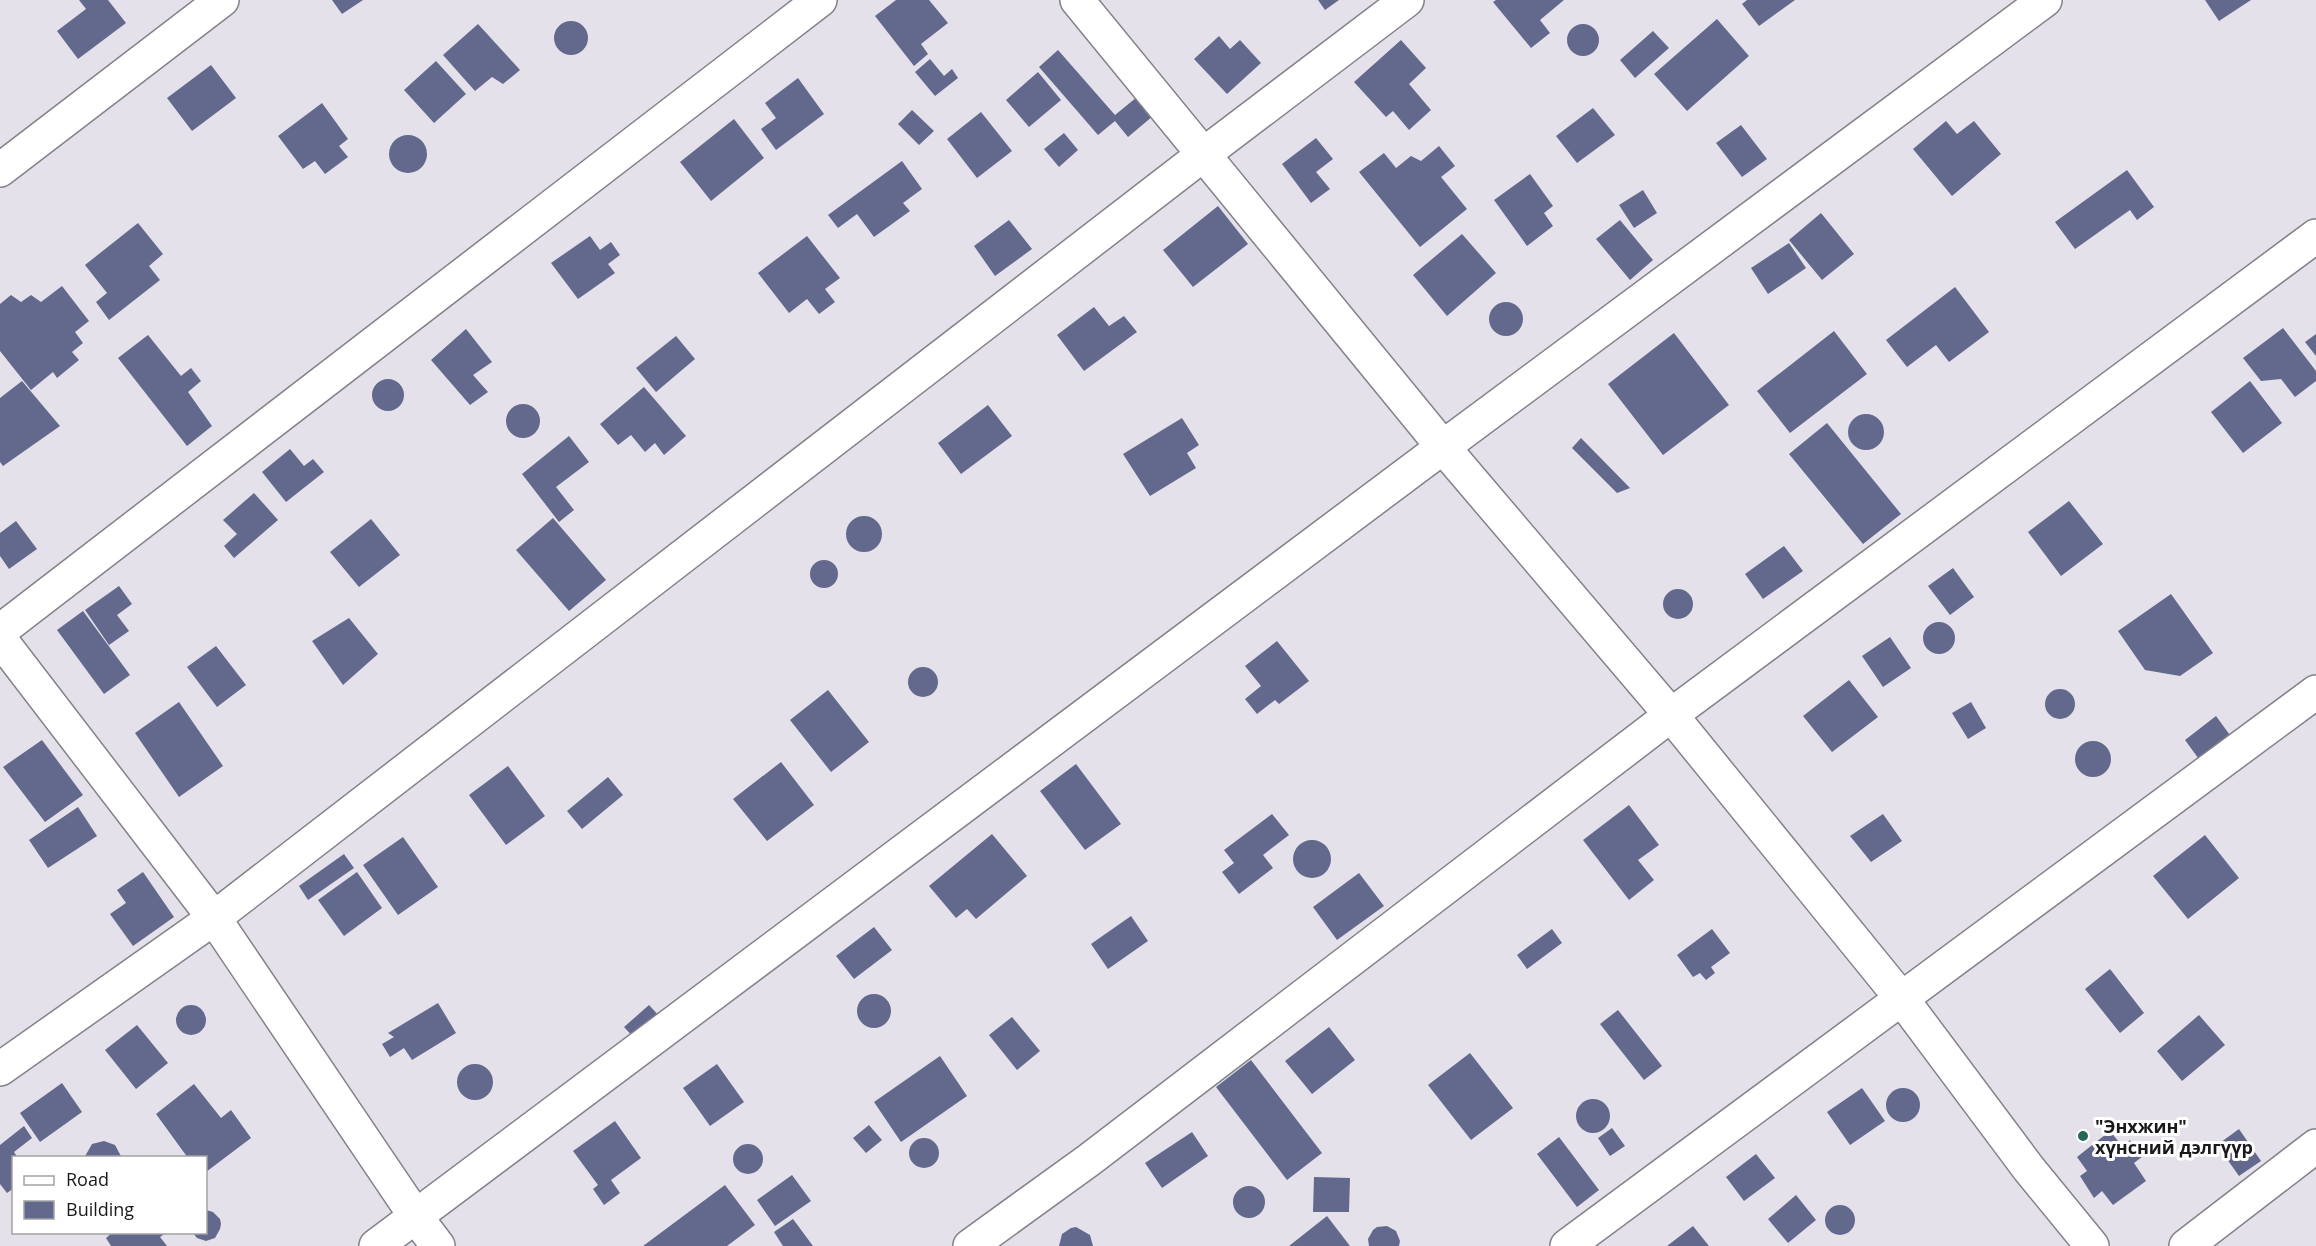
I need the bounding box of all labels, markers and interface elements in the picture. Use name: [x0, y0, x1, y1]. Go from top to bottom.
place label: "Энхжин" хүнсний дэлгүүр: [2095, 1114, 2253, 1159]
marker: "Энхжин" хүнсний дэлгүүр: [2076, 1129, 2090, 1143]
legend: [12, 1156, 207, 1234]
text: Road: [66, 1167, 109, 1191]
text: Building: [66, 1197, 134, 1221]

